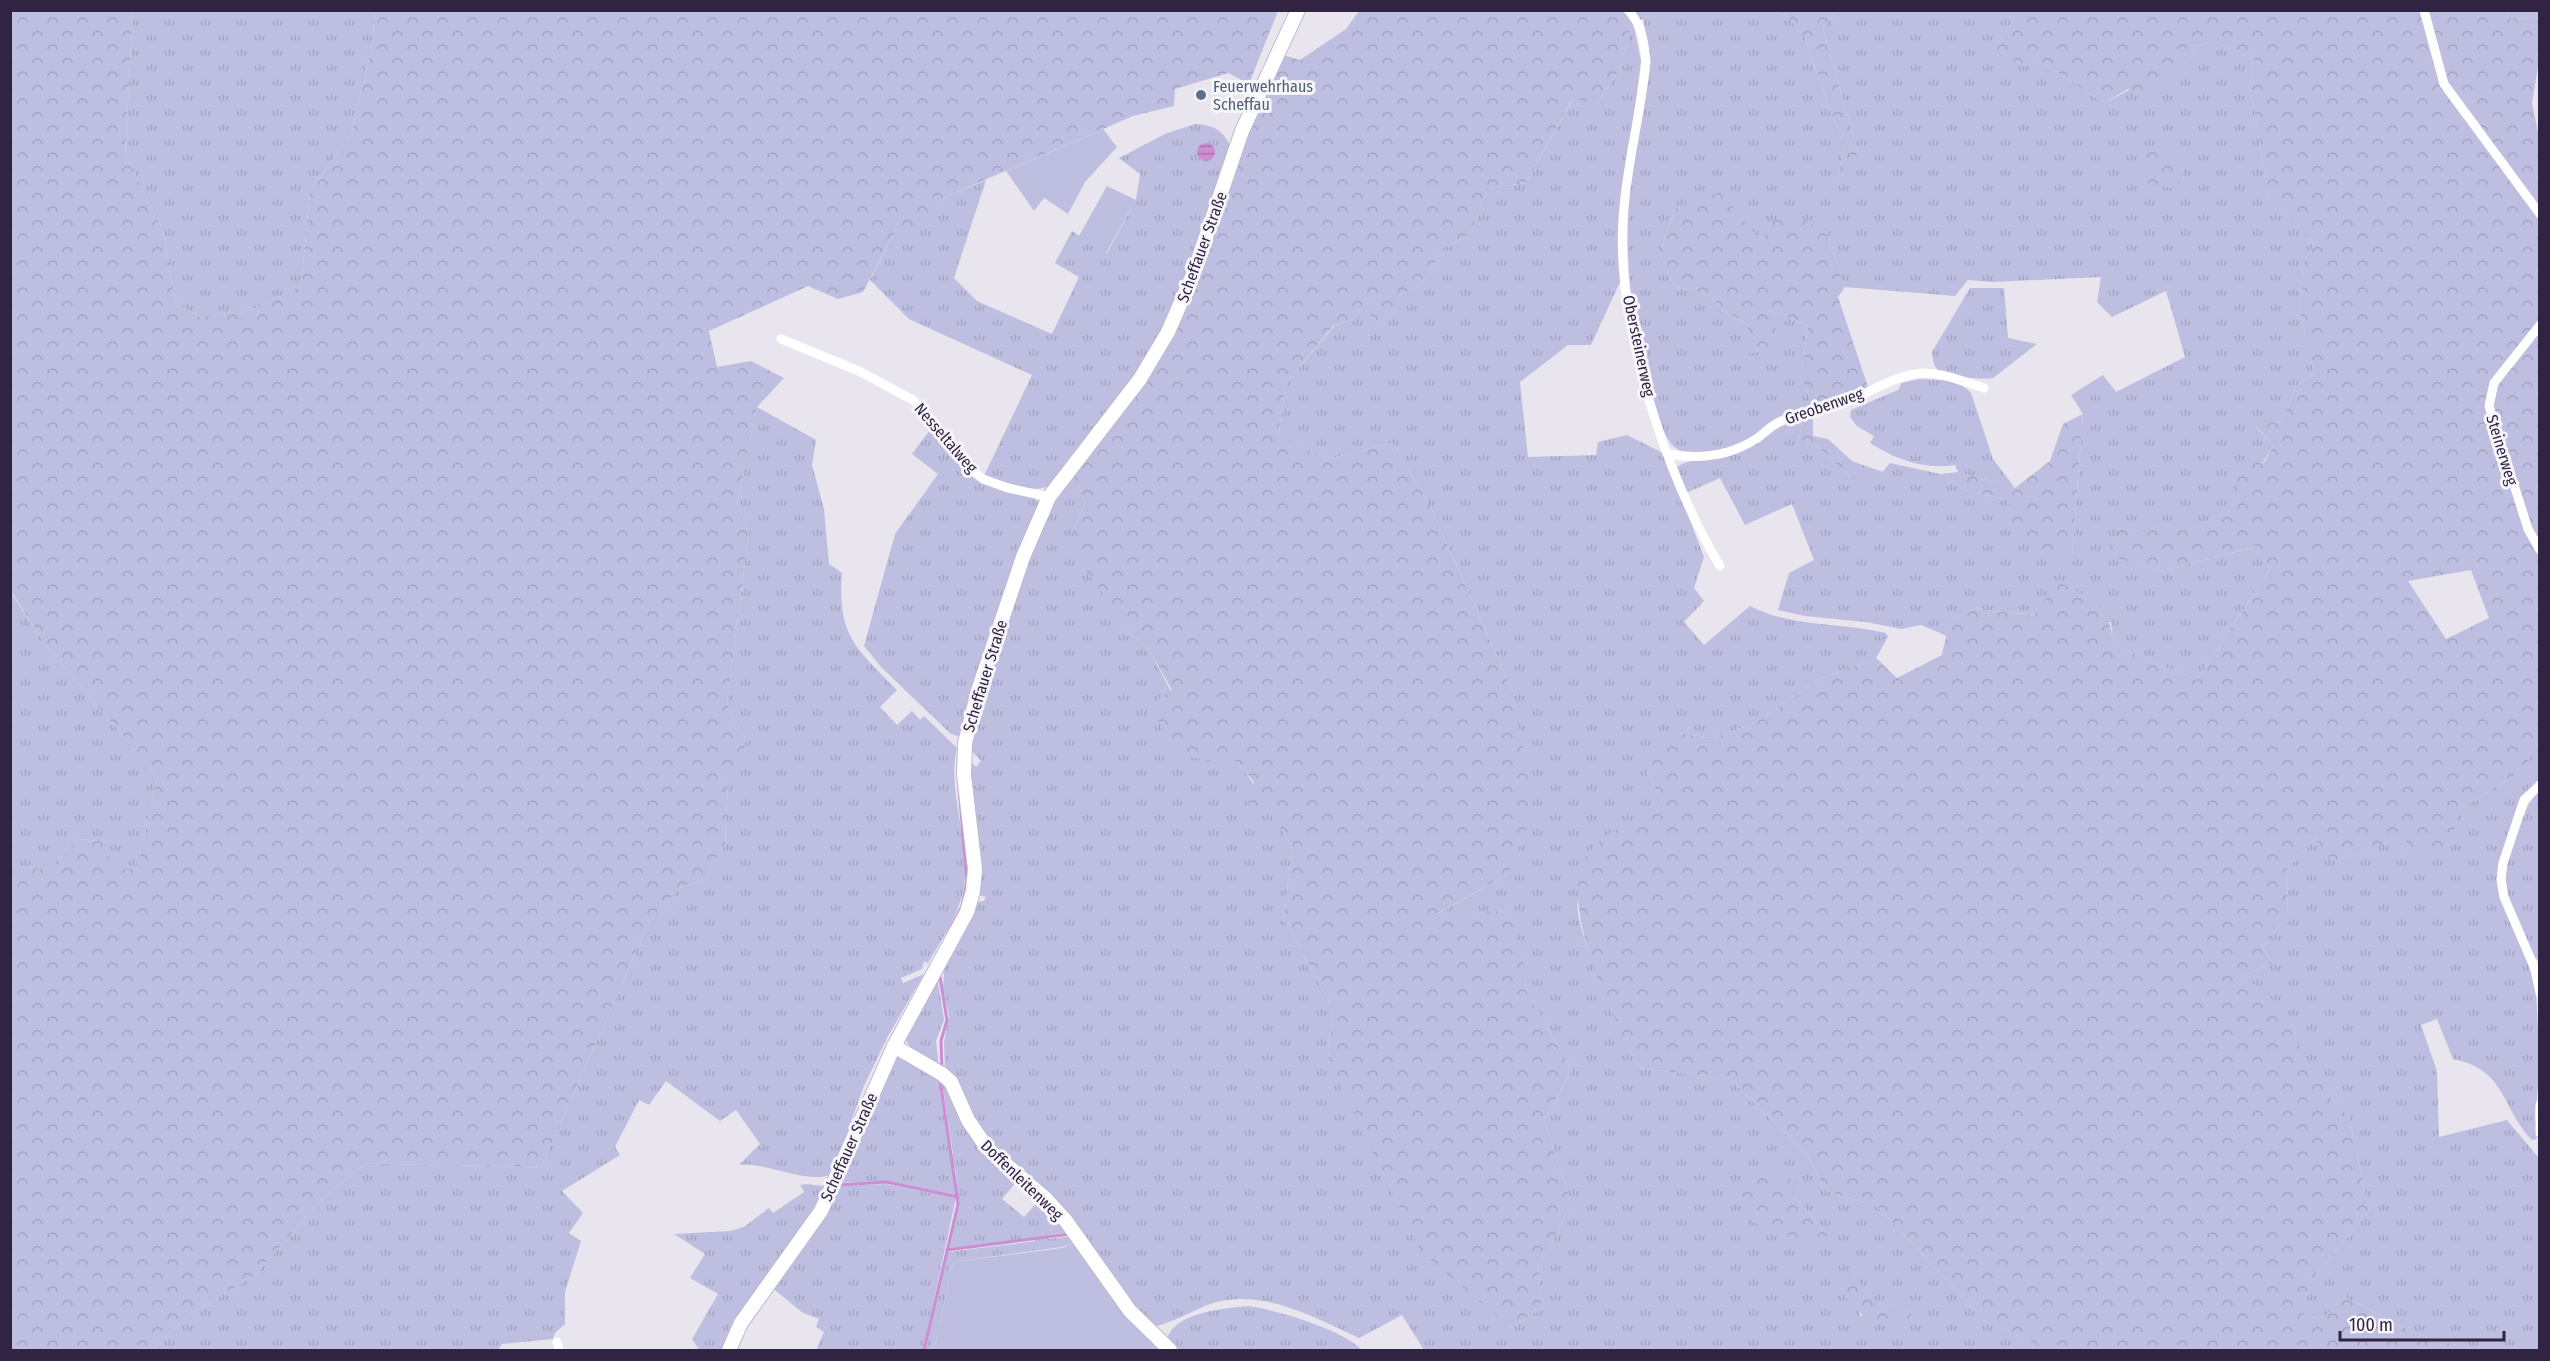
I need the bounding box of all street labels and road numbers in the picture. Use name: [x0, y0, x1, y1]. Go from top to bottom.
street label: Scheffauer Straße: [1173, 189, 1231, 305]
street label: Obersteinerweg: [1619, 293, 1659, 399]
street label: Greobenweg: [1782, 384, 1866, 428]
street label: Nesseltalweg: [911, 399, 982, 477]
street label: Steinerweg: [2482, 412, 2522, 488]
street label: Scheffauer Straße: [959, 617, 1011, 735]
street label: Scheffauer Straße: [817, 1090, 881, 1204]
street label: Doffenleitenweg: [977, 1136, 1067, 1224]

